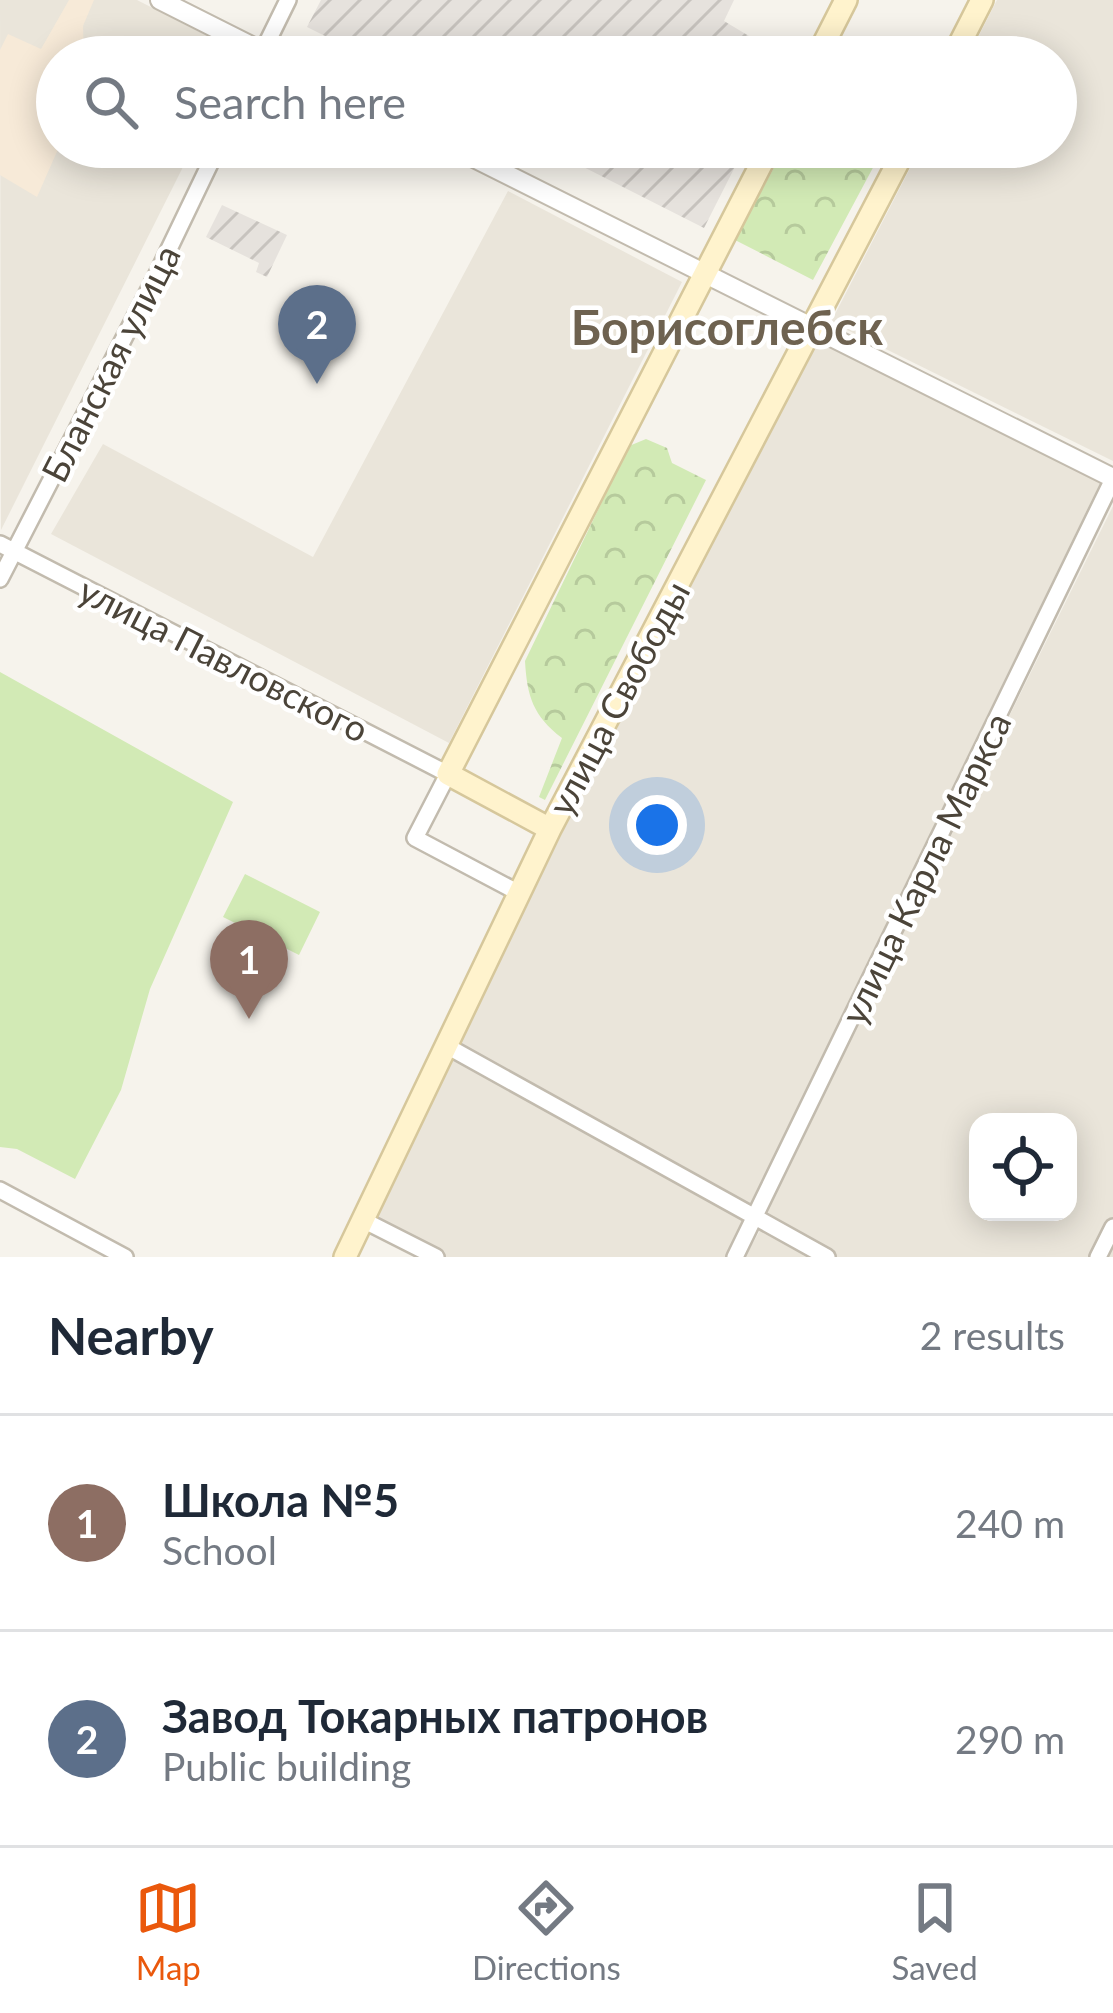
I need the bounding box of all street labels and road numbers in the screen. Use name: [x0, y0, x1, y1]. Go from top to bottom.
street label: Бланская улица: [31, 237, 189, 489]
street label: улица Павловского: [72, 567, 376, 751]
street label: улица Свободы: [538, 573, 698, 823]
street label: улица Карла Маркса: [830, 705, 1020, 1031]

